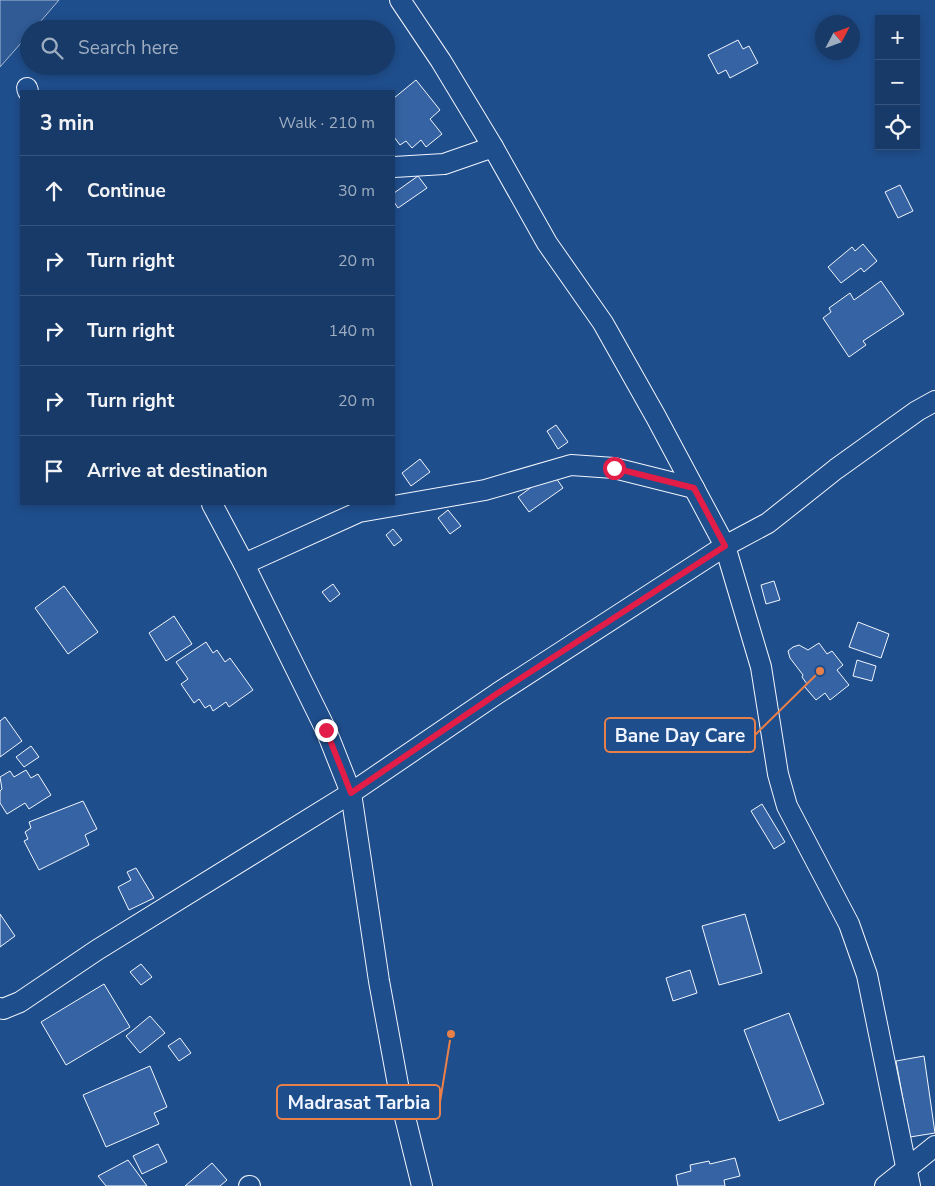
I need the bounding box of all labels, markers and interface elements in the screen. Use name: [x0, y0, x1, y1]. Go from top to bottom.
north arrow: [815, 15, 860, 60]
map controls: [875, 15, 920, 150]
button: +: [875, 15, 920, 60]
search box: [20, 20, 395, 75]
icon: search: [38, 34, 66, 62]
text: Search here: [78, 35, 179, 61]
button: −: [875, 60, 920, 105]
button: locate: [875, 105, 920, 150]
text: 3 min: [40, 109, 94, 137]
text: Walk · 210 m: [279, 112, 375, 134]
icon: ahead: [40, 177, 68, 205]
text: Continue: [87, 178, 166, 204]
text: 30 m: [338, 180, 375, 202]
icon: right: [40, 247, 68, 275]
text: Turn right: [87, 248, 174, 274]
text: 20 m: [338, 250, 375, 272]
icon: right: [40, 317, 68, 345]
text: Turn right: [87, 318, 174, 344]
text: 140 m: [328, 320, 375, 342]
icon: right: [40, 387, 68, 415]
text: Turn right: [87, 388, 174, 414]
text: 20 m: [338, 390, 375, 412]
icon: arrive: [40, 457, 68, 485]
route start: [603, 457, 626, 480]
text: Arrive at destination: [87, 458, 268, 484]
callout: Bane Day Care: [605, 718, 755, 752]
route end: [315, 719, 338, 742]
text: Bane Day Care: [615, 723, 745, 749]
callout: Madrasat Tarbia: [277, 1085, 440, 1119]
text: Madrasat Tarbia: [288, 1090, 430, 1116]

